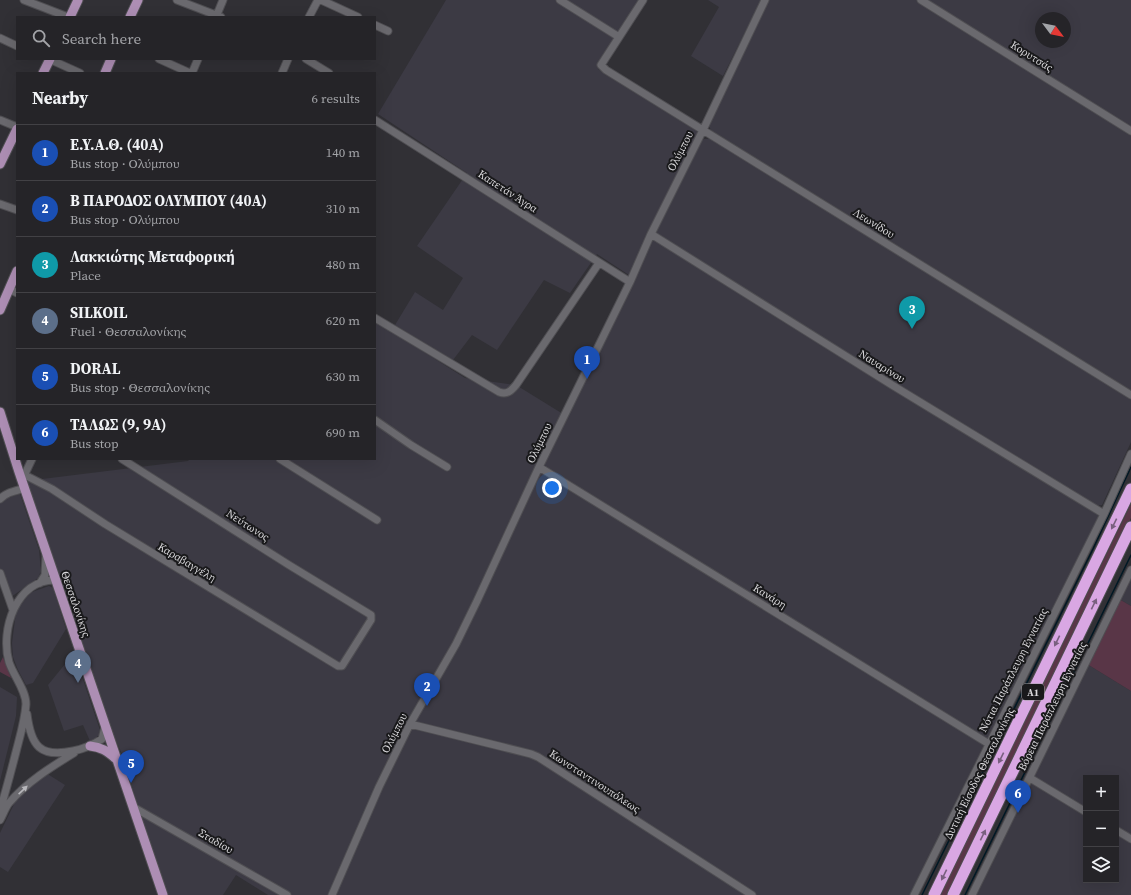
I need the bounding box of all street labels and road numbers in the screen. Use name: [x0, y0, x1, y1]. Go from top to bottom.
street label: Κορυτσάς: [1008, 37, 1056, 75]
street label: Ολύμπου: [664, 128, 697, 174]
street label: Καπετάν Άγρα: [475, 167, 540, 216]
street label: Λεωνίδου: [850, 205, 897, 242]
street label: Ναυαρίνου: [856, 346, 908, 387]
street label: Ολύμπου: [523, 420, 556, 466]
street label: Νεύτωνος: [223, 506, 272, 545]
street label: Καραβαγγέλη: [155, 539, 219, 586]
street label: Θεσσαλονίκης: [57, 569, 94, 639]
street label: Κανάρη: [750, 580, 789, 613]
street label: Νότια Παράπλευρη Εγνατίας: [976, 606, 1051, 735]
street label: Βόρεια Παράπλευρη Εγνατίας: [1015, 639, 1090, 773]
road number: Α1: [1022, 684, 1044, 700]
street label: Δυτική Είσοδος Θεσσαλονίκης: [941, 705, 1018, 842]
street label: Ολύμπου: [378, 710, 411, 756]
street label: Κωνσταντινουπόλεως: [546, 746, 643, 816]
street label: Σταδίου: [196, 826, 236, 857]

